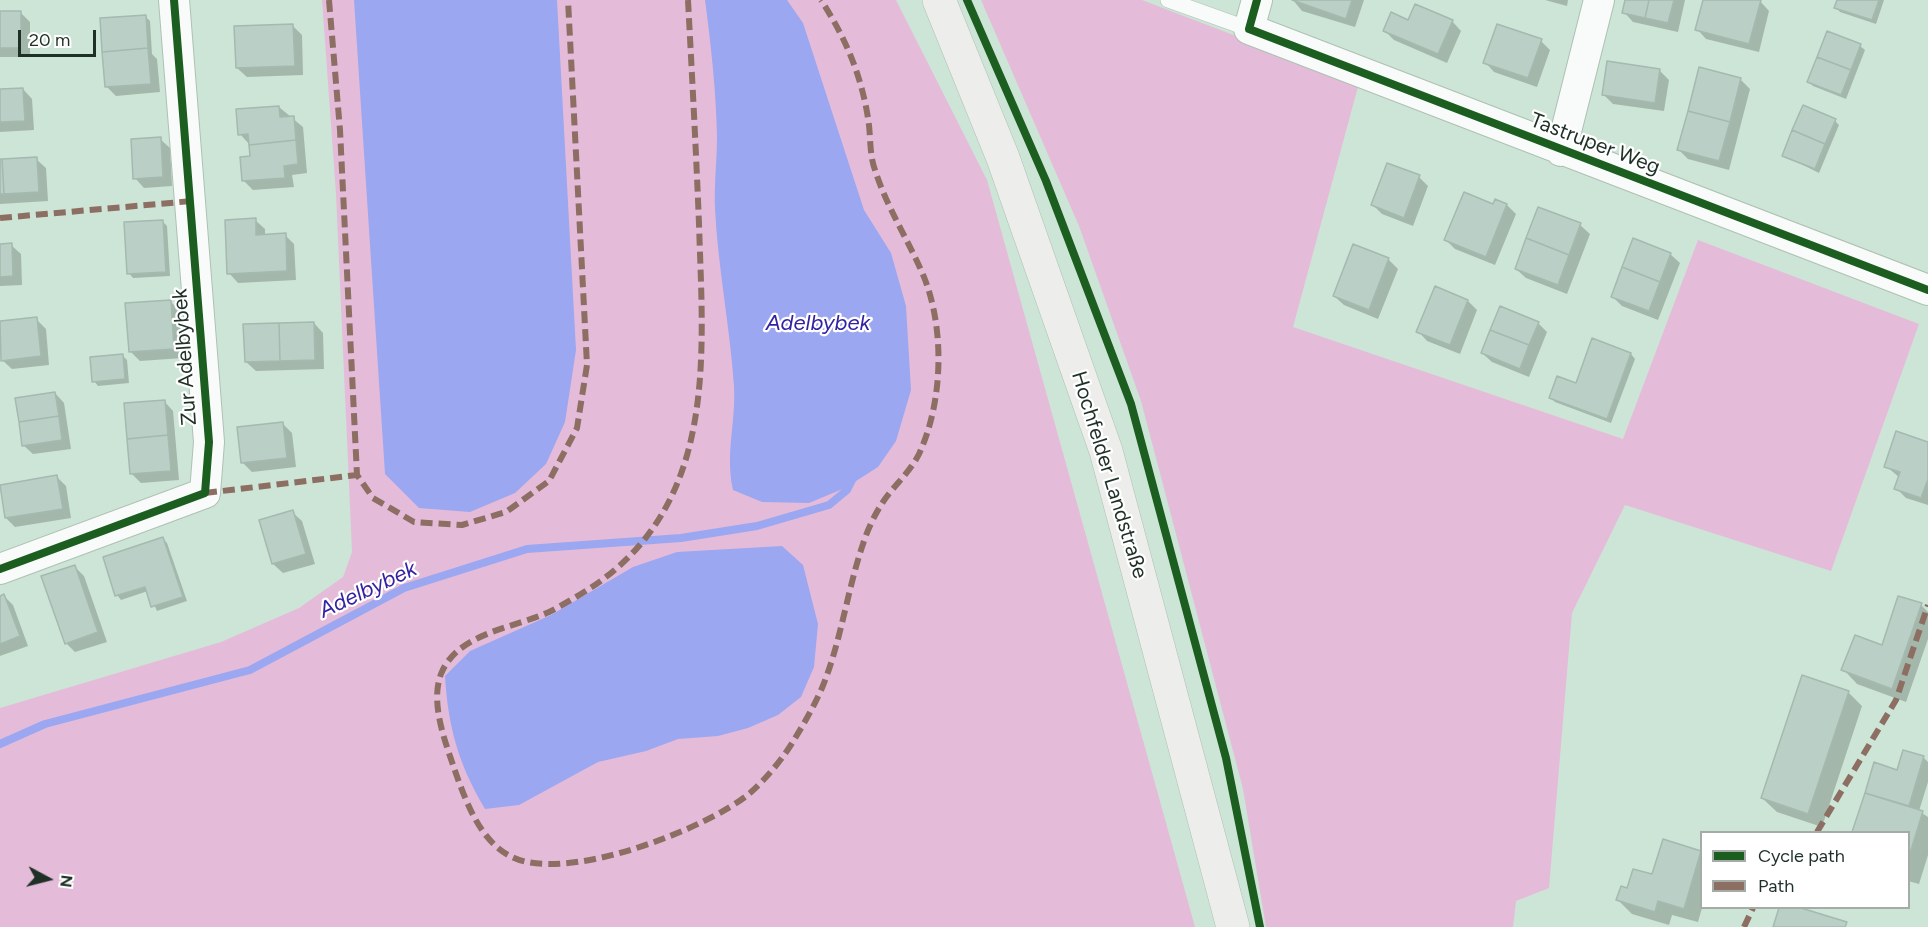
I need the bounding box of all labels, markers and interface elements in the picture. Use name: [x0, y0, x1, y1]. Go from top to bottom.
scale bar: [21, 18, 99, 56]
text: 20 m: [29, 29, 70, 51]
street label: Tastruper Weg: [1527, 108, 1663, 180]
street label: Zur Adelbybek: [168, 288, 202, 426]
water label: Adelbybek: [766, 311, 870, 337]
street label: Hochfelder Landstraße: [1065, 368, 1153, 582]
water label: Adelbybek: [315, 556, 421, 624]
legend: [1700, 831, 1910, 909]
text: Cycle path: [1758, 845, 1845, 867]
north arrow: [18, 849, 78, 909]
text: N: [56, 874, 77, 889]
text: Path: [1758, 875, 1794, 897]

